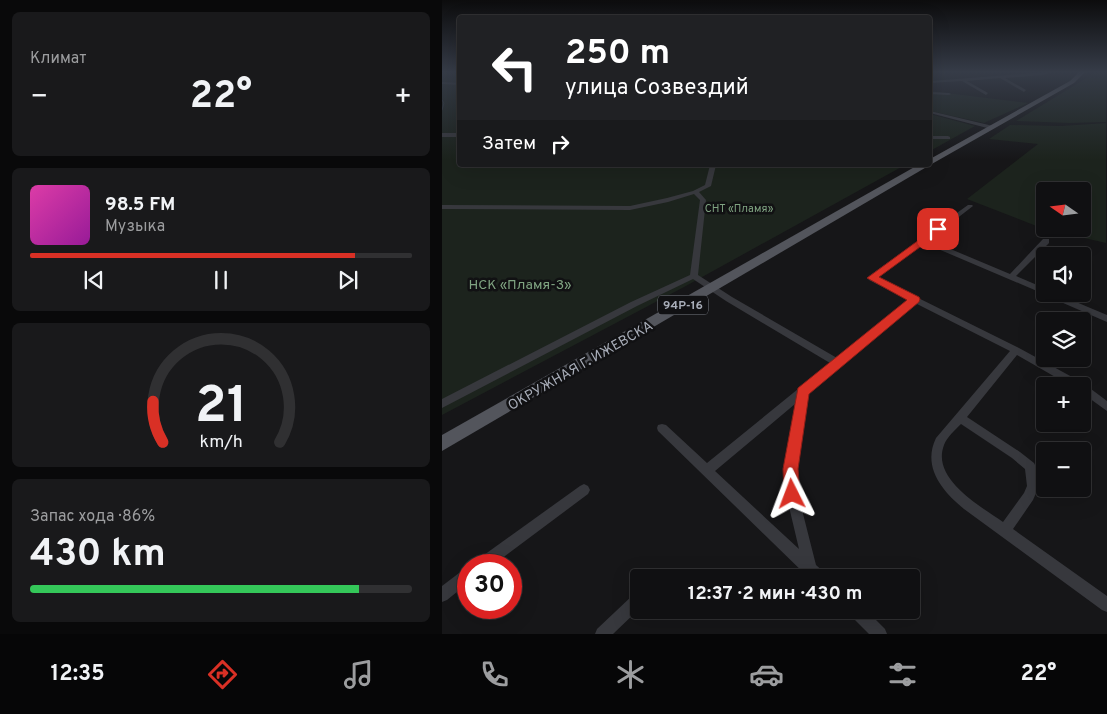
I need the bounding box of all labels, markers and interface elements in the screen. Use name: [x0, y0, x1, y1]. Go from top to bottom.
text: 250 m: [565, 32, 670, 76]
icon: left: [482, 35, 547, 100]
text: Климат: [30, 49, 87, 69]
text: 22°: [190, 73, 252, 122]
text: улица Созвездий: [565, 75, 749, 102]
text: −: [30, 80, 48, 116]
text: +: [394, 80, 412, 116]
icon: right: [546, 130, 574, 158]
text: Затем: [482, 132, 536, 156]
north arrow: [1036, 182, 1091, 238]
map controls: [1036, 182, 1091, 497]
text: 98.5 FM: [105, 193, 175, 217]
park label: СНТ «Пламя»: [705, 202, 774, 216]
pin: [917, 208, 959, 250]
icon: arrive: [924, 215, 952, 243]
text: Музыка: [105, 217, 165, 237]
button: sound: [1036, 247, 1091, 302]
icon: previous: [80, 266, 108, 294]
icon: pause: [207, 266, 235, 294]
icon: next: [334, 266, 362, 294]
park label: НСК «Пламя-3»: [469, 277, 571, 294]
road number: 94Р-16: [658, 296, 708, 314]
button: layers: [1036, 312, 1091, 367]
street label: ОКРУЖНАЯ Г. ИЖЕВСКА: [505, 318, 656, 415]
text: 21: [195, 375, 247, 441]
button: +: [1036, 377, 1091, 432]
text: km/h: [199, 431, 243, 454]
button: −: [1036, 442, 1091, 497]
position arrow: [765, 467, 817, 519]
text: Запас хода · 86%: [30, 507, 155, 527]
text: 430 km: [30, 531, 166, 580]
speed limit sign: 30: [457, 554, 522, 619]
text: 12:37 · 2 мин · 430 m: [688, 582, 862, 606]
icon: directions: [205, 657, 240, 692]
icon: music: [341, 657, 376, 692]
icon: phone: [477, 657, 512, 692]
icon: climate: [613, 657, 648, 692]
icon: car: [749, 657, 784, 692]
icon: filters: [885, 657, 920, 692]
text: 12:35: [50, 661, 105, 688]
text: 22°: [1020, 661, 1057, 688]

